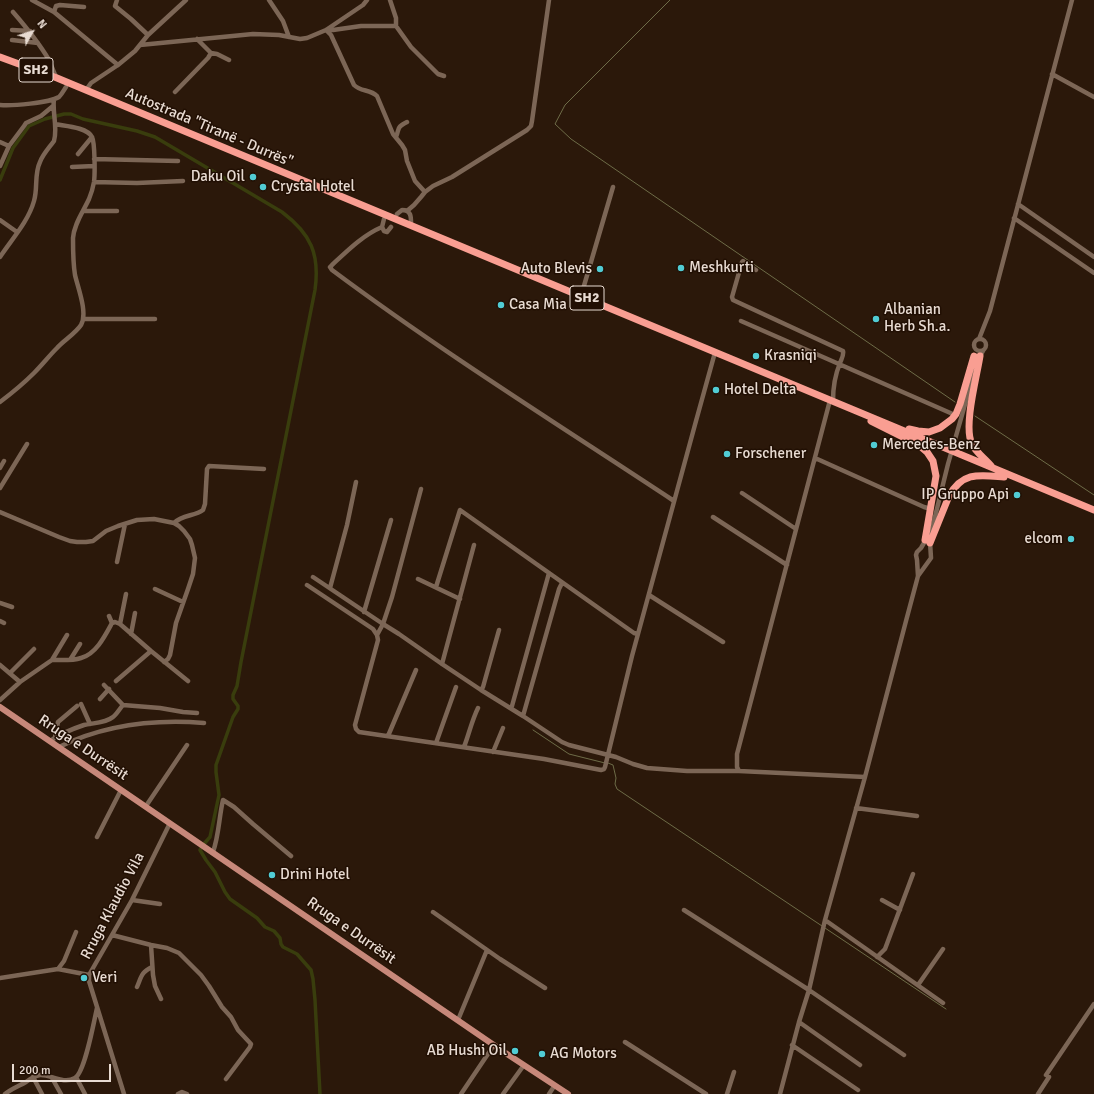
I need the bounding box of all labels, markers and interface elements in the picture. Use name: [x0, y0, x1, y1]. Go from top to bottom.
north arrow: [12, 12, 52, 52]
text: N: [34, 17, 49, 31]
road number: SH2: [19, 58, 53, 82]
street label: Autostrada "Tiranë - Durrës": [123, 85, 295, 171]
place label: Daku Oil: [191, 168, 245, 186]
marker: Daku Oil: [248, 172, 258, 182]
place label: Crystal Hotel: [271, 178, 355, 196]
marker: Crystal Hotel: [258, 182, 268, 192]
place label: Meshkurti: [689, 259, 754, 277]
place label: Auto Blevis: [521, 260, 592, 278]
marker: Meshkurti: [676, 263, 686, 273]
marker: Auto Blevis: [595, 264, 605, 274]
road number: SH2: [570, 286, 604, 310]
place label: Casa Mia: [509, 296, 567, 314]
marker: Casa Mia: [496, 300, 506, 310]
place label: Albanian Herb Sh.a.: [884, 301, 950, 336]
marker: Albanian Herb Sh.a.: [871, 314, 881, 324]
place label: Krasniqi: [764, 347, 817, 365]
marker: Krasniqi: [751, 351, 761, 361]
place label: Hotel Delta: [724, 381, 796, 399]
marker: Hotel Delta: [711, 385, 721, 395]
place label: Mercedes-Benz: [882, 436, 980, 454]
marker: Mercedes-Benz: [869, 440, 879, 450]
place label: Forschener: [735, 445, 806, 463]
marker: Forschener: [722, 449, 732, 459]
place label: IP Gruppo Api: [921, 486, 1009, 504]
marker: IP Gruppo Api: [1012, 490, 1022, 500]
place label: elcom: [1025, 530, 1063, 548]
marker: elcom: [1066, 534, 1076, 544]
street label: Rruga e Durrësit: [35, 711, 131, 785]
street label: Rruga Klaudio Vila: [77, 849, 149, 963]
place label: Drini Hotel: [280, 866, 350, 884]
marker: Drini Hotel: [267, 870, 277, 880]
street label: Rruga e Durrësit: [303, 894, 399, 968]
place label: Veri: [92, 969, 117, 987]
marker: Veri: [79, 973, 89, 983]
place label: AB Hushi Oil: [427, 1042, 507, 1060]
place label: AG Motors: [550, 1045, 617, 1063]
marker: AB Hushi Oil: [510, 1046, 520, 1056]
marker: AG Motors: [537, 1049, 547, 1059]
scale bar: [14, 1056, 113, 1082]
text: 200 m: [19, 1063, 51, 1078]

